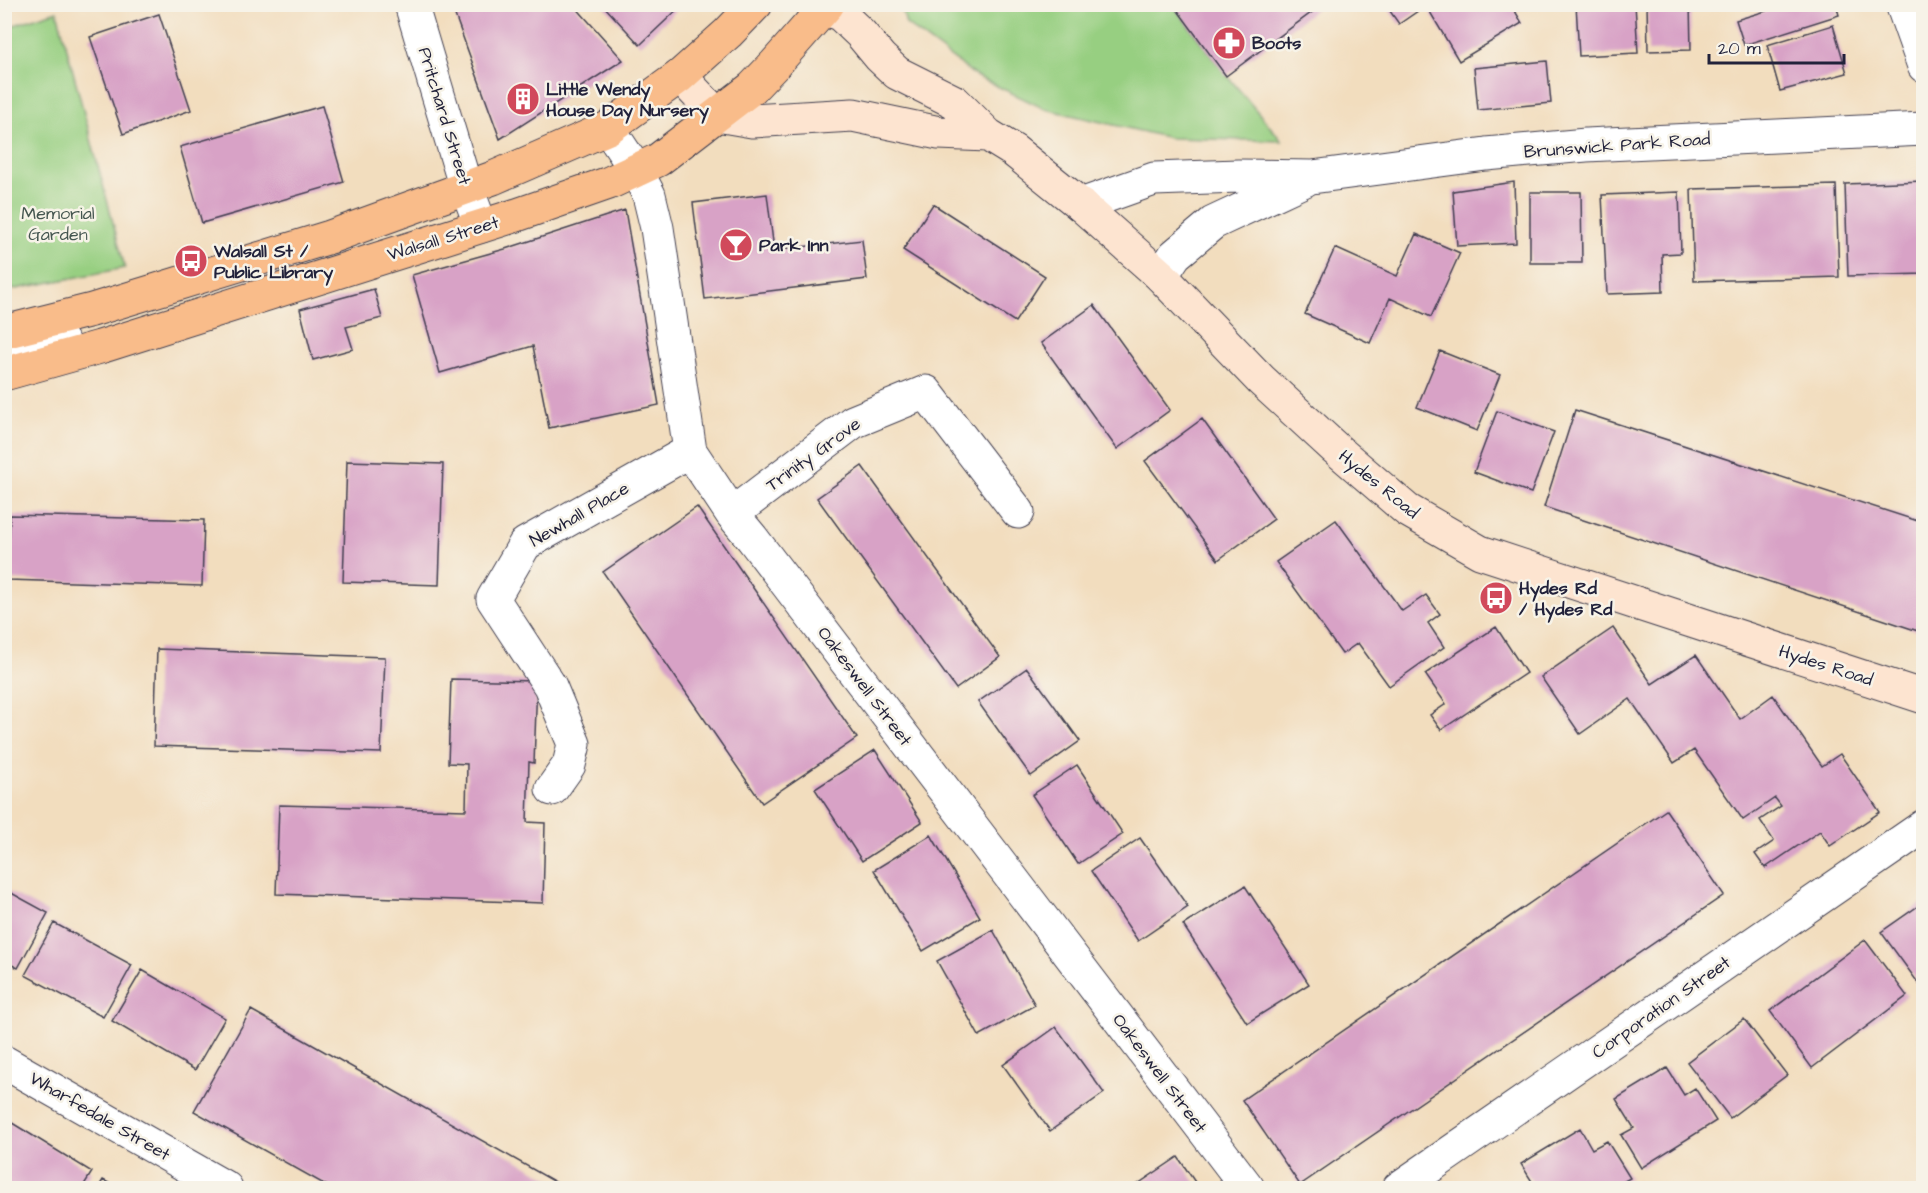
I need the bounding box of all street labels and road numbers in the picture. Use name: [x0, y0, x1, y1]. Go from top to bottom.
street label: Pritchard Street: [412, 44, 478, 189]
street label: Brunswick Park Road: [1523, 127, 1711, 164]
street label: Walsall Street: [384, 209, 503, 267]
street label: Trinity Grove: [761, 411, 867, 498]
street label: Hydes Road: [1332, 444, 1424, 526]
street label: Newhall Place: [525, 476, 634, 553]
street label: Oakeswell Street: [811, 621, 918, 752]
street label: Hydes Road: [1775, 639, 1876, 693]
street label: Corporation Street: [1587, 950, 1736, 1065]
street label: Oakeswell Street: [1106, 1008, 1213, 1139]
street label: Wharfedale Street: [25, 1066, 175, 1167]

